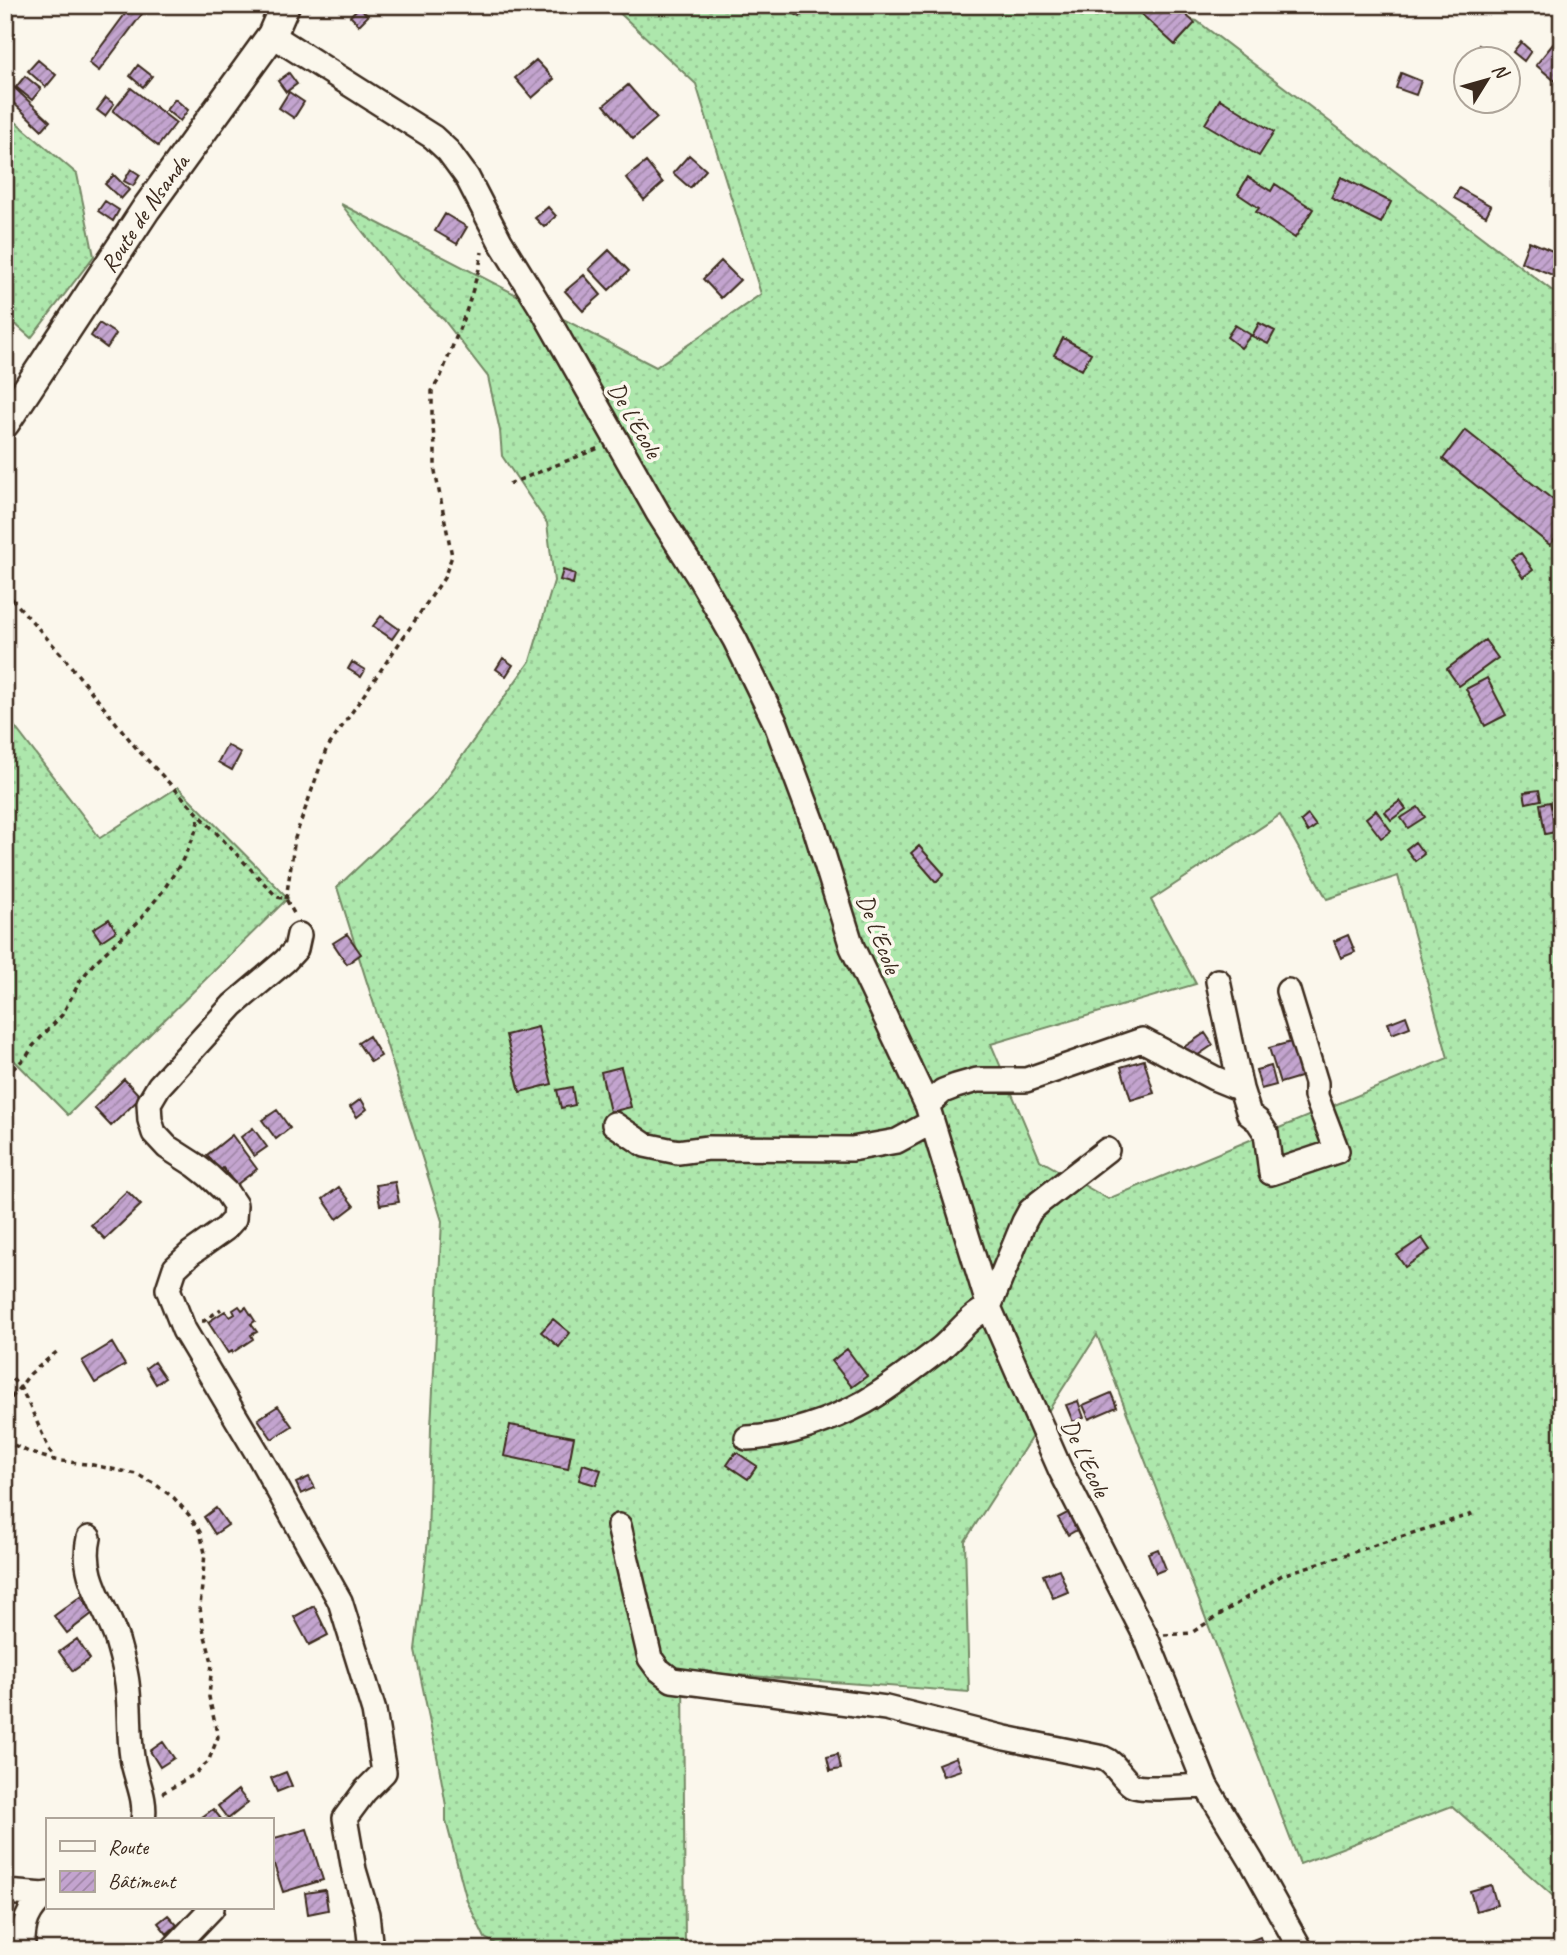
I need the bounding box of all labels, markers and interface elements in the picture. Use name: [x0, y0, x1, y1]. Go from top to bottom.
north arrow: [1452, 46, 1522, 116]
text: N: [1487, 58, 1515, 85]
street label: Route de Nsanda: [93, 146, 197, 278]
street label: De L'Ecole: [601, 377, 670, 465]
street label: De L'Ecole: [850, 890, 909, 980]
street label: De L'Ecole: [1055, 1414, 1118, 1504]
legend: [46, 1818, 273, 1910]
text: Route: [108, 1834, 149, 1860]
text: Bâtiment: [108, 1868, 177, 1894]

